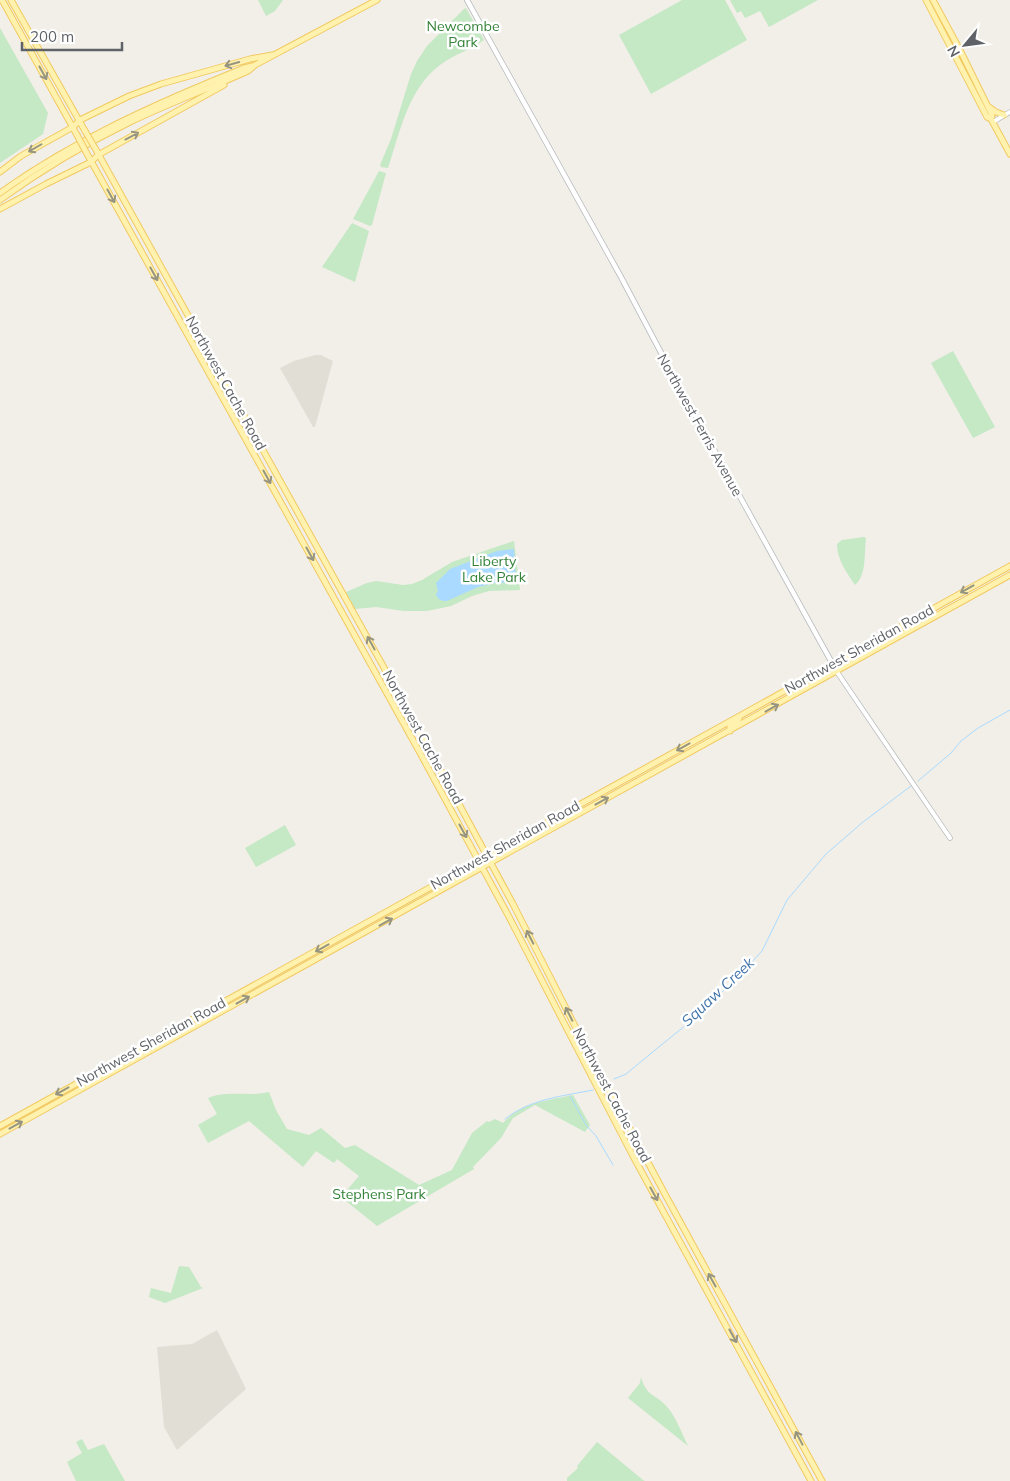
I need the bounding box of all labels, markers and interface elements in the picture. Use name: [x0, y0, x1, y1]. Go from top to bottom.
park label: Newcombe Park: [426, 17, 500, 51]
scale bar: [22, 20, 122, 52]
north arrow: [940, 20, 990, 70]
text: 200 m: [30, 27, 74, 46]
text: N: [943, 42, 964, 60]
one-way arrow: [225, 60, 241, 70]
one-way arrow: [38, 66, 48, 81]
one-way arrow: [125, 131, 140, 141]
one-way arrow: [29, 143, 43, 153]
one-way arrow: [106, 189, 116, 204]
one-way arrow: [149, 266, 159, 281]
street label: Northwest Cache Road: [182, 313, 270, 453]
street label: Northwest Ferris Avenue: [653, 351, 747, 499]
one-way arrow: [263, 469, 272, 484]
one-way arrow: [306, 546, 315, 561]
park label: Liberty Lake Park: [462, 552, 527, 586]
one-way arrow: [960, 585, 975, 594]
street label: Northwest Sheridan Road: [781, 600, 937, 698]
one-way arrow: [366, 636, 376, 651]
street label: Northwest Cache Road: [379, 667, 467, 807]
one-way arrow: [765, 703, 780, 713]
one-way arrow: [675, 742, 690, 752]
street label: Northwest Sheridan Road: [427, 796, 583, 894]
one-way arrow: [594, 796, 608, 806]
one-way arrow: [458, 823, 468, 838]
one-way arrow: [378, 917, 393, 927]
one-way arrow: [525, 929, 535, 944]
one-way arrow: [315, 943, 330, 953]
water label: Squaw Creek: [677, 952, 759, 1030]
street label: Northwest Sheridan Road: [73, 993, 229, 1091]
one-way arrow: [236, 995, 251, 1005]
one-way arrow: [564, 1007, 573, 1022]
street label: Northwest Cache Road: [569, 1024, 655, 1166]
one-way arrow: [55, 1086, 70, 1096]
one-way arrow: [8, 1120, 23, 1130]
park label: Stephens Park: [332, 1185, 427, 1203]
one-way arrow: [649, 1186, 659, 1201]
one-way arrow: [707, 1273, 717, 1288]
one-way arrow: [728, 1328, 738, 1343]
one-way arrow: [794, 1431, 803, 1446]

